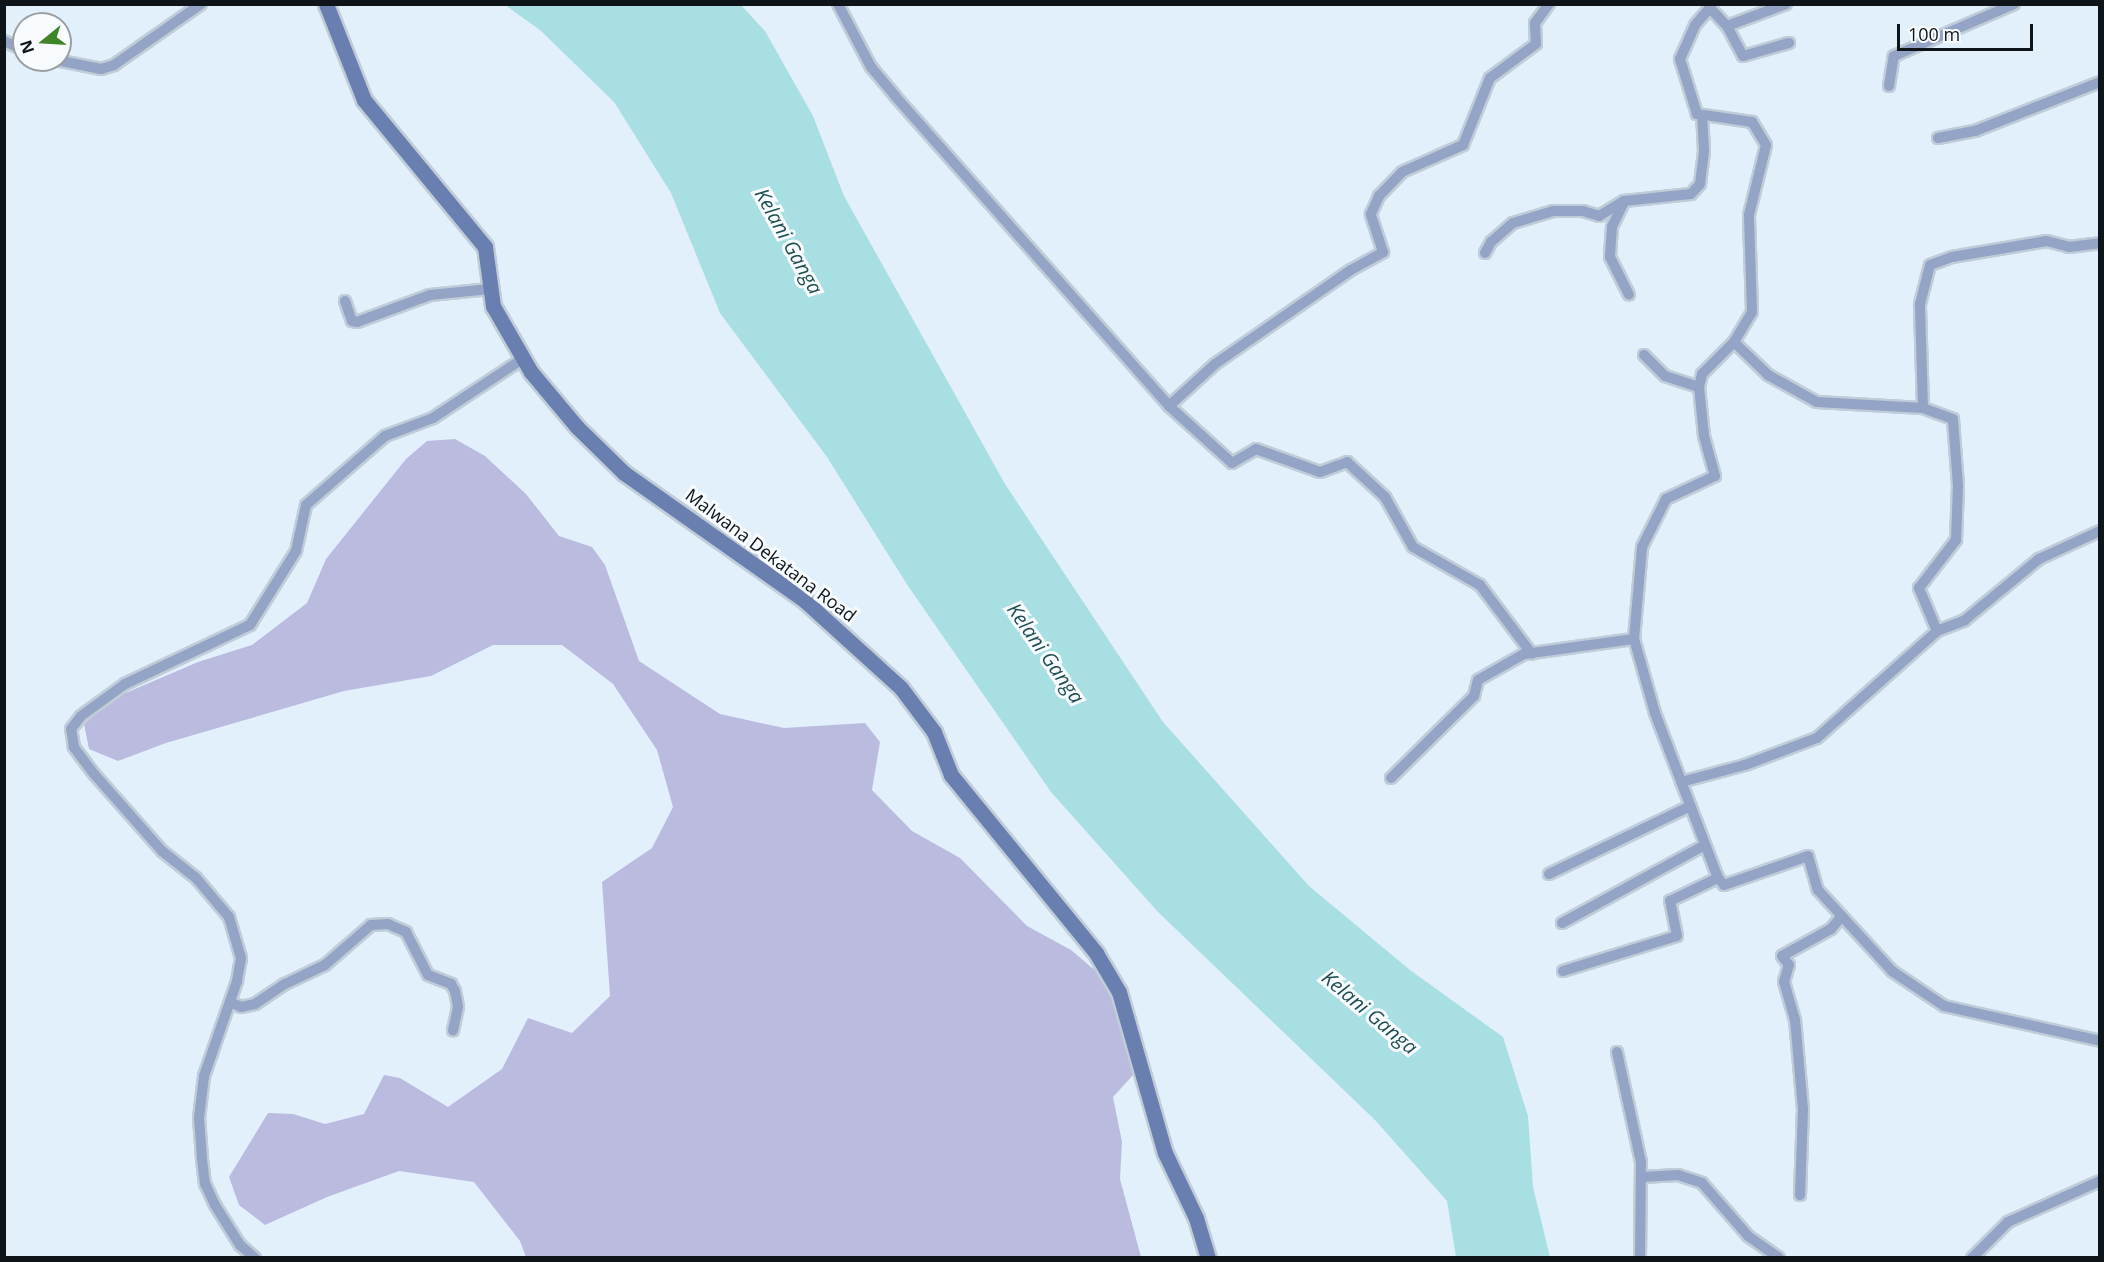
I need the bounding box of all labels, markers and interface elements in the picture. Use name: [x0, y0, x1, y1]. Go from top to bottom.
north arrow: [12, 12, 72, 72]
scale bar: [1900, 12, 2036, 50]
text: 100 m: [1908, 22, 1960, 46]
text: N: [14, 37, 39, 57]
water label: Kelani Ganga: [750, 184, 828, 298]
street label: Malwana Dekatana Road: [681, 484, 861, 626]
water label: Kelani Ganga: [1003, 598, 1089, 708]
water label: Kelani Ganga: [1317, 965, 1423, 1059]

